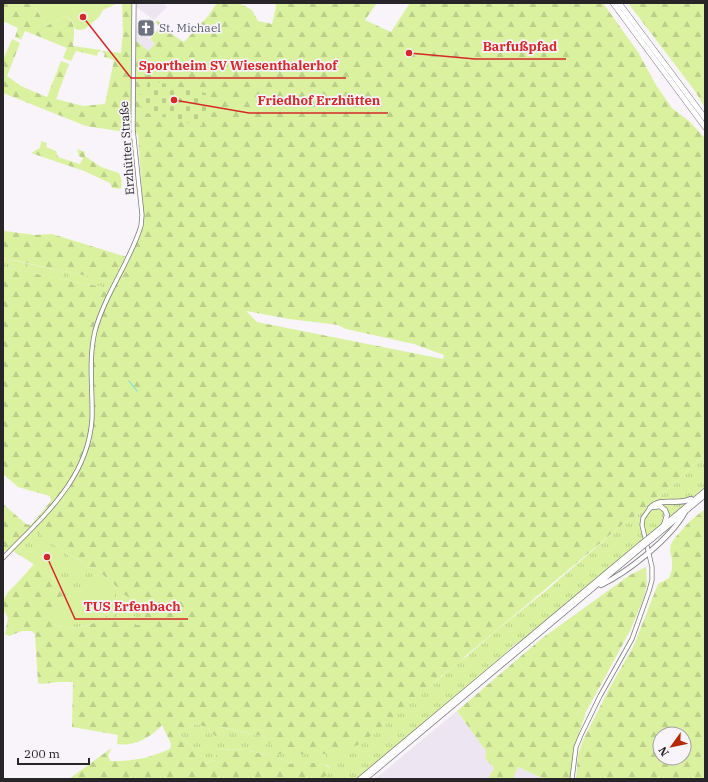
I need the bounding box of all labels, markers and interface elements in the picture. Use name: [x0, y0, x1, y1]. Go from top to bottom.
church icon: St. Michael: [136, 18, 156, 38]
place label: St. Michael: [159, 20, 221, 35]
callout: Barfußpfad: [475, 34, 566, 59]
text: Barfußpfad: [483, 38, 557, 55]
callout: Sportheim SV Wiesenthalerhof: [131, 53, 346, 78]
text: Sportheim SV Wiesenthalerhof: [139, 57, 338, 74]
callout: Friedhof Erzhütten: [249, 88, 388, 113]
text: Friedhof Erzhütten: [258, 92, 381, 109]
street label: Erzhütter Straße: [116, 101, 137, 196]
callout: TUS Erfenbach: [75, 594, 188, 619]
text: TUS Erfenbach: [83, 598, 181, 615]
north arrow: [652, 726, 692, 766]
scale bar: [18, 740, 89, 766]
text: N: [655, 744, 672, 759]
text: 200 m: [24, 746, 60, 761]

